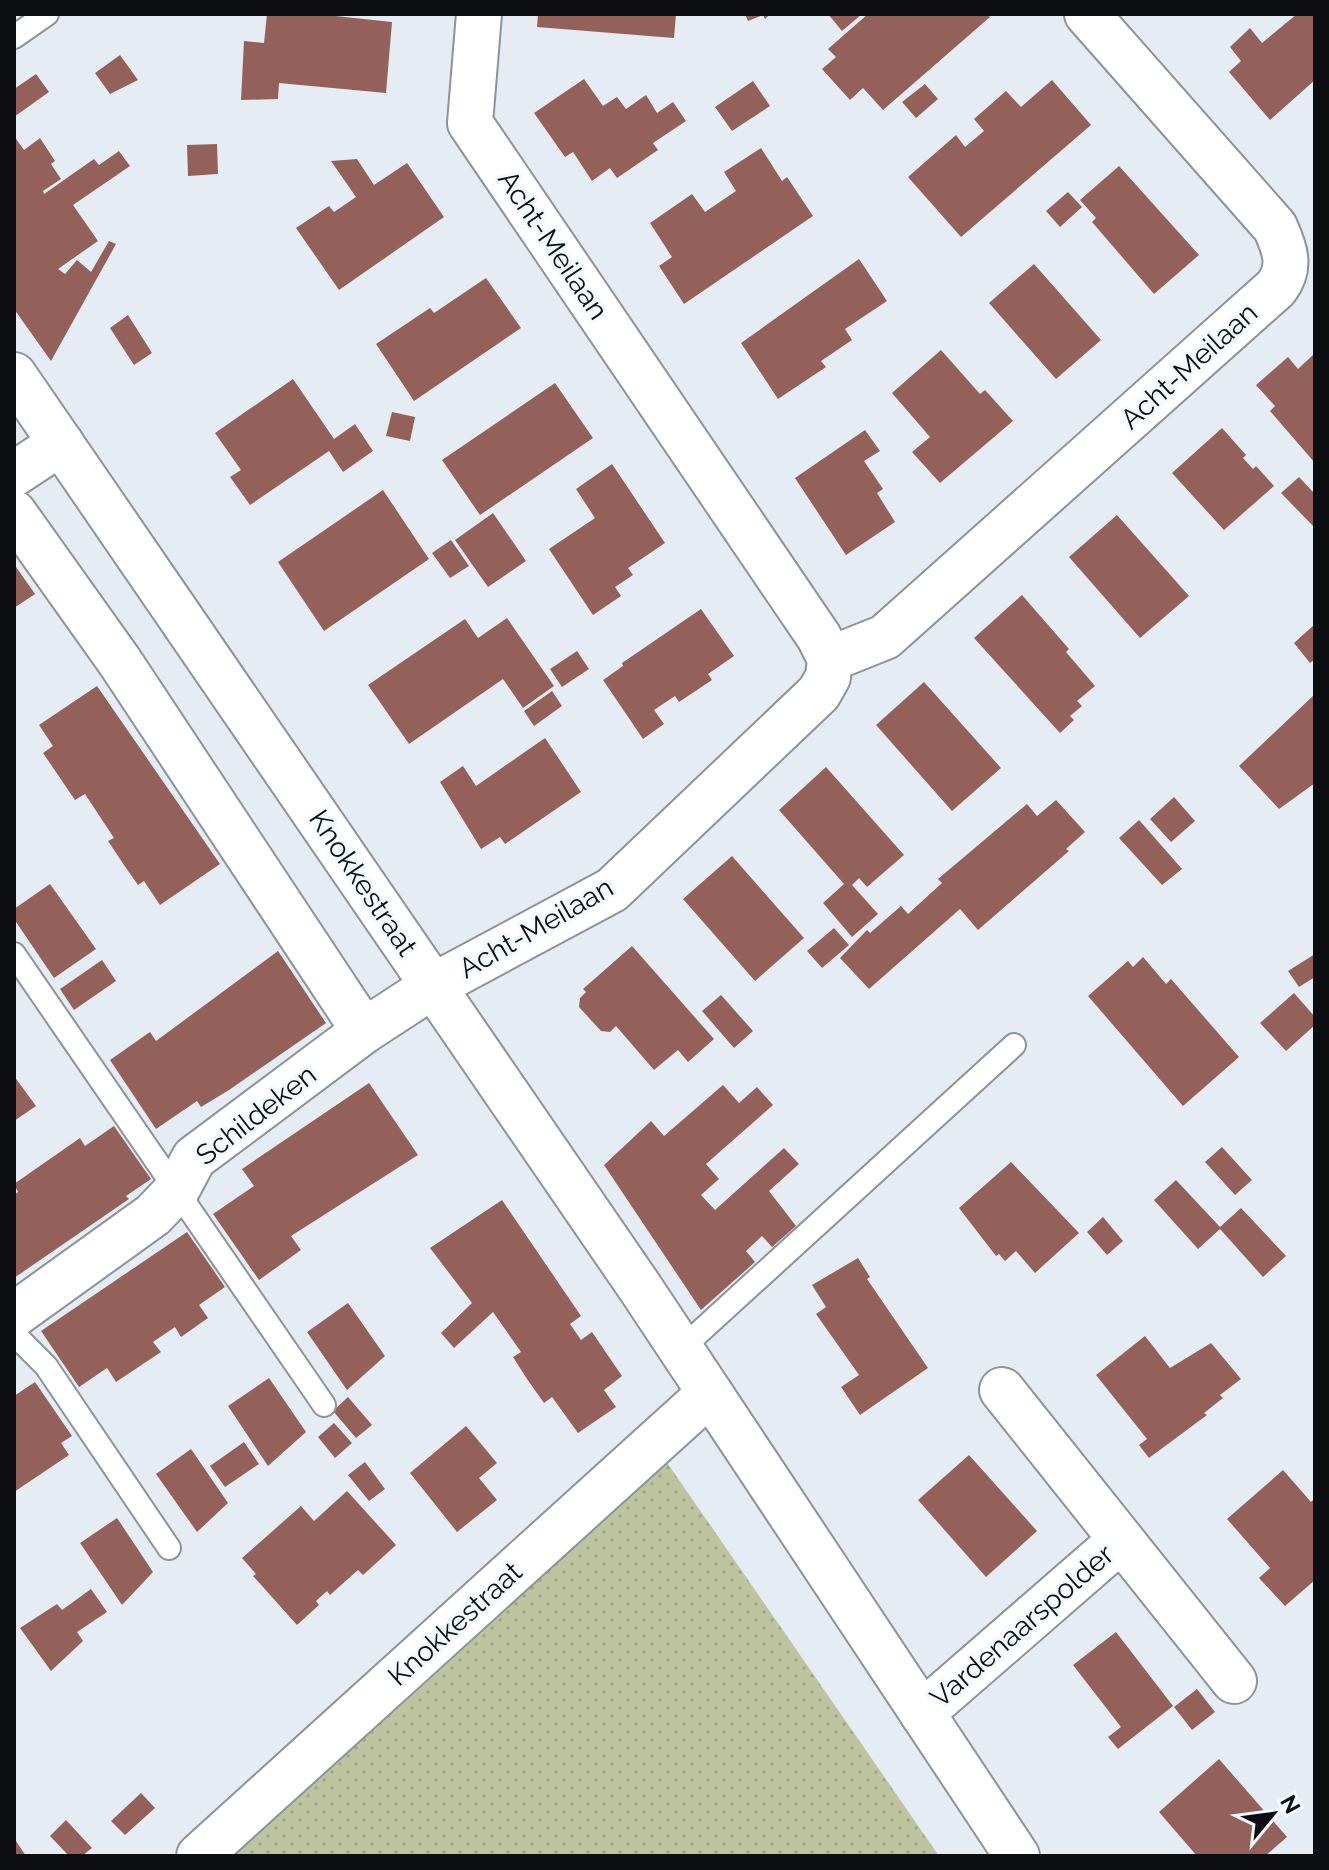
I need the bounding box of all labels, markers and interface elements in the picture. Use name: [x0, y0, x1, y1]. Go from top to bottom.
street label: Acht-Meilaan: [491, 164, 615, 326]
street label: Acht-Meilaan: [1114, 296, 1264, 436]
street label: Knokkestraat: [302, 804, 424, 963]
street label: Acht-Meilaan: [453, 871, 619, 985]
street label: Schildeken: [189, 1058, 323, 1172]
street label: Vardenaarspolder: [924, 1537, 1120, 1714]
street label: Knokkestraat: [381, 1555, 529, 1693]
north arrow: [1233, 1774, 1313, 1854]
text: N: [1275, 1791, 1306, 1818]

